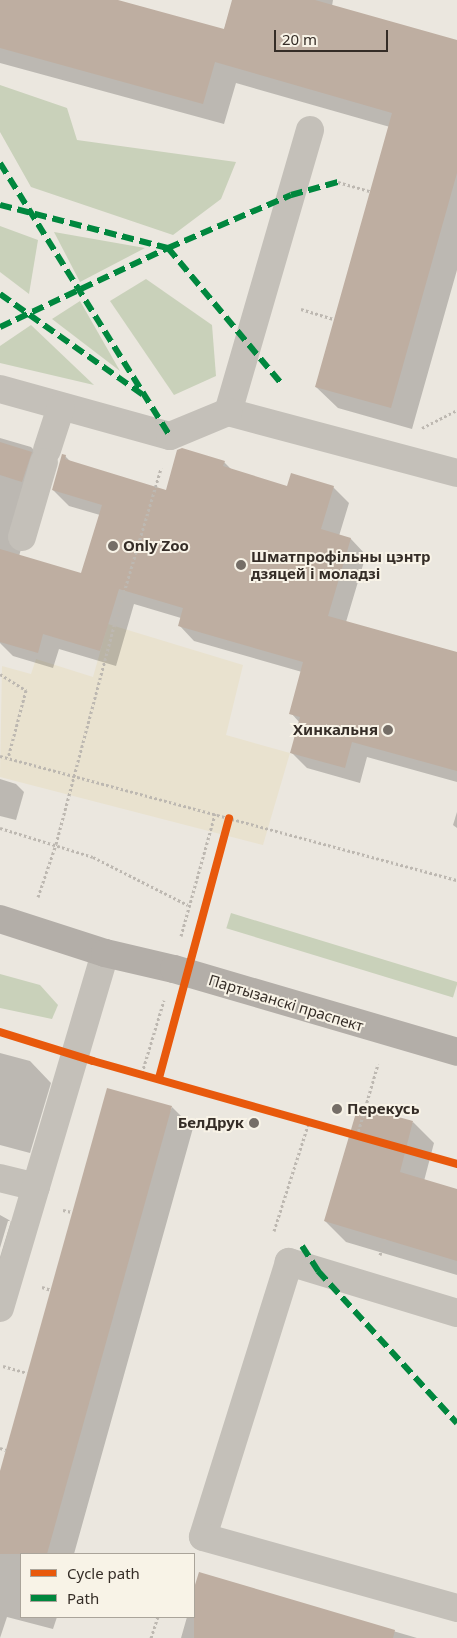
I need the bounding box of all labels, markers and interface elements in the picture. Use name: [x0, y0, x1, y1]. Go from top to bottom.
scale bar: [277, 20, 391, 52]
text: 20 m: [282, 29, 317, 49]
place label: Only Zoo: [123, 537, 189, 555]
marker: Only Zoo: [107, 540, 119, 552]
place label: Шматпрофільны цэнтр дзяцей і моладзі: [251, 547, 431, 582]
marker: Шматпрофільны цэнтр дзяцей і моладзі: [235, 559, 247, 571]
place label: Хинкальня: [293, 721, 378, 739]
marker: Хинкальня: [382, 724, 394, 736]
street label: Партызанскі праспект: [206, 971, 366, 1035]
place label: Перекусь: [347, 1100, 420, 1118]
marker: Перекусь: [331, 1103, 343, 1115]
place label: БелДрук: [178, 1114, 244, 1132]
marker: БелДрук: [248, 1117, 260, 1129]
legend: [20, 1553, 195, 1618]
text: Cycle path: [67, 1563, 140, 1583]
text: Path: [67, 1588, 99, 1608]

